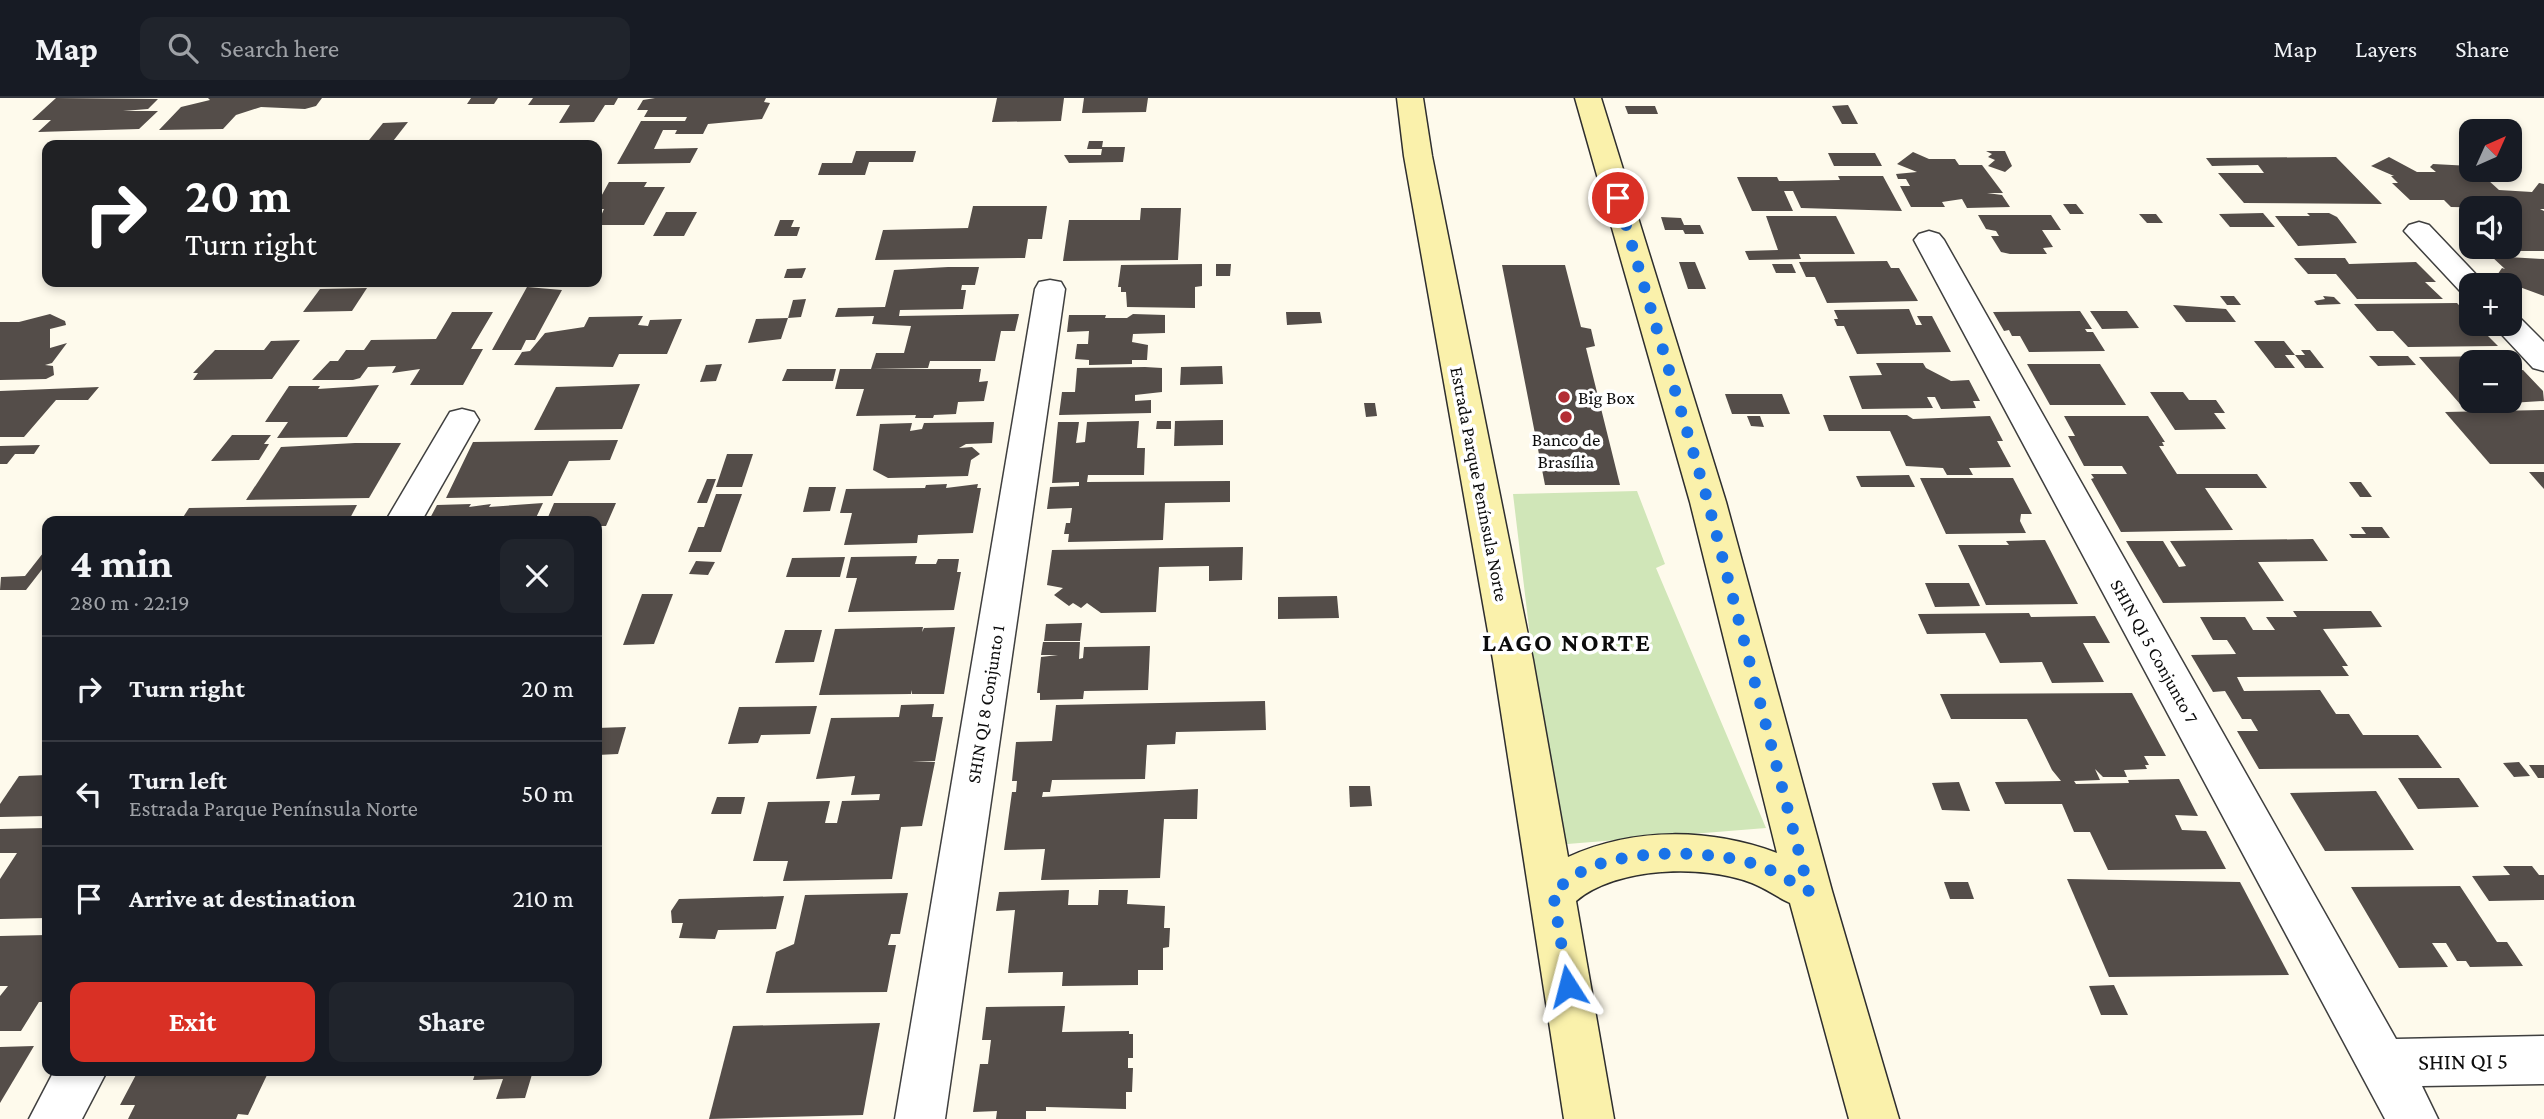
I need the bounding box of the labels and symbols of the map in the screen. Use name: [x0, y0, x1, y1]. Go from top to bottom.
north arrow: [2459, 119, 2522, 182]
pin: [1588, 168, 1648, 228]
street label: Estrada Parque Península Norte: [1446, 365, 1513, 603]
place label: Big Box: [1578, 387, 1635, 408]
marker: Big Box: [1556, 389, 1572, 405]
marker: Banco de Brasília: [1558, 409, 1574, 425]
place label: Banco de Brasília: [1532, 429, 1600, 472]
street label: SHIN QI 5 Conjunto 7: [2105, 576, 2203, 728]
street label: SHIN QI 8 Conjunto 1: [963, 623, 1009, 785]
district label: LAGO NORTE: [1482, 628, 1652, 657]
position arrow: [1531, 949, 1605, 1023]
street label: SHIN QI 5: [2418, 1047, 2508, 1075]

